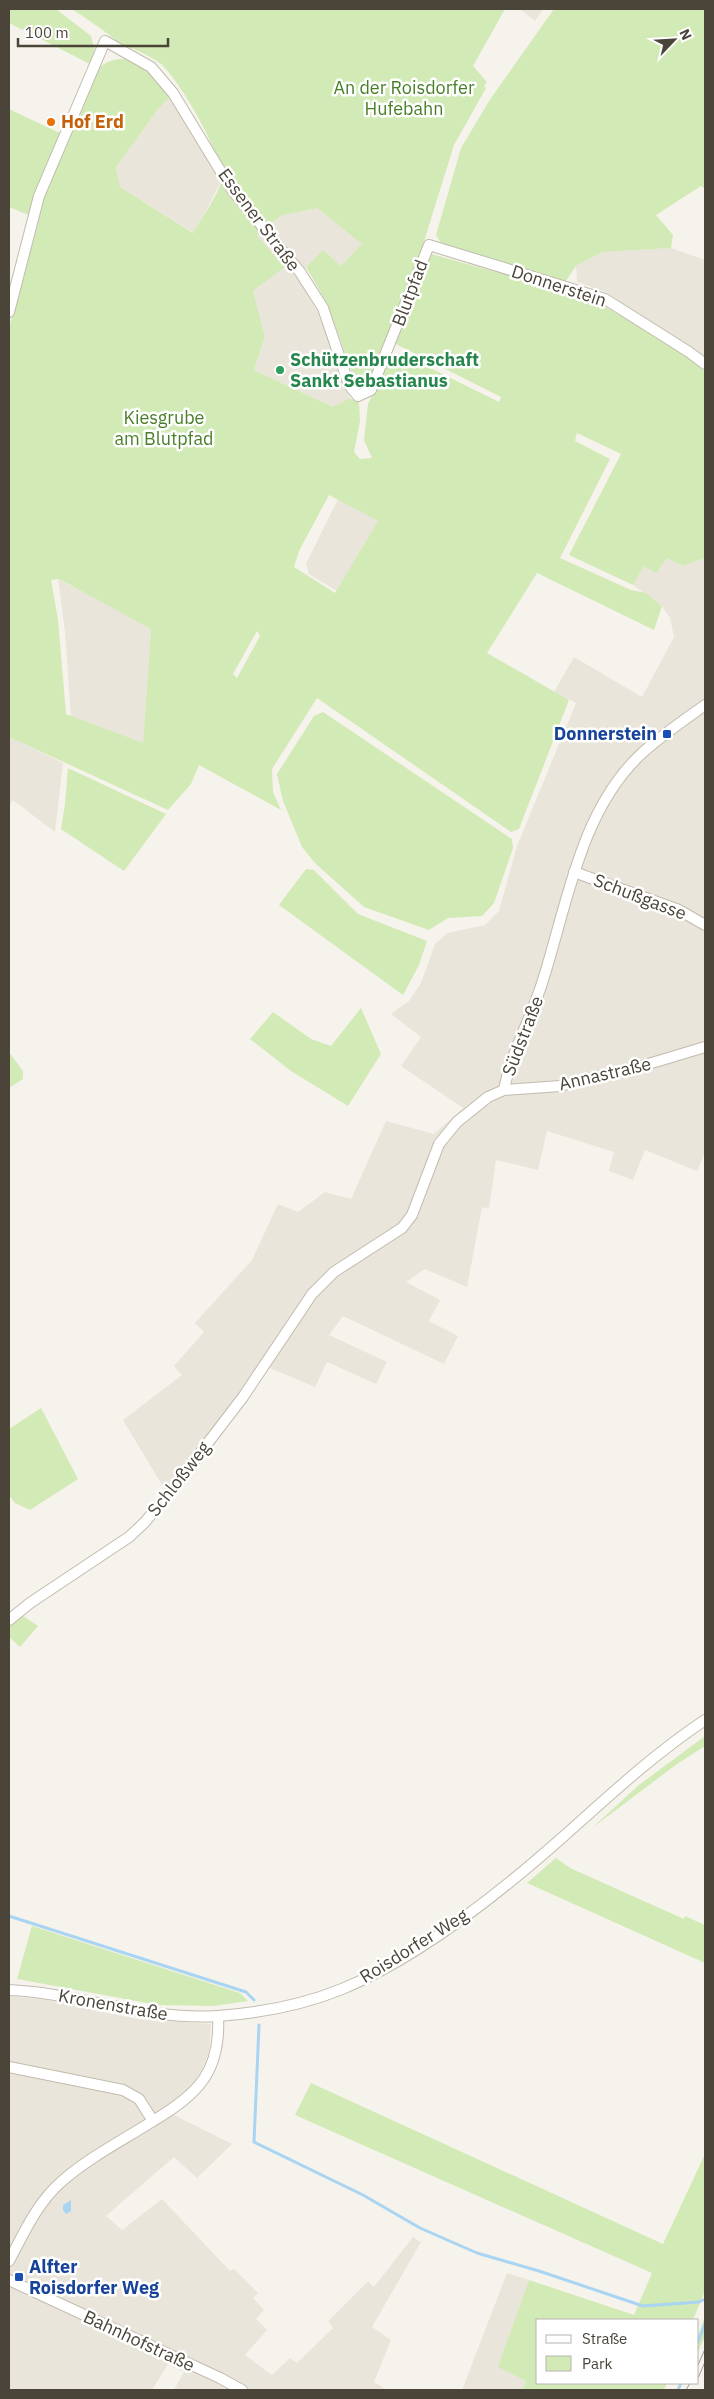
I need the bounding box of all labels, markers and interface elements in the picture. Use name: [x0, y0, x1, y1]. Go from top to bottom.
scale bar: [18, 15, 168, 47]
north arrow: [649, 15, 699, 65]
text: 100 m: [25, 23, 69, 42]
text: N: [675, 26, 696, 43]
park label: An der Roisdorfer Hufebahn: [333, 76, 475, 120]
place label: Hof Erd: [61, 110, 124, 133]
marker: Hof Erd: [45, 116, 57, 128]
street label: Essener Straße: [213, 164, 306, 276]
street label: Blutpfad: [386, 256, 433, 329]
street label: Donnerstein: [509, 259, 610, 312]
place label: Schützenbruderschaft Sankt Sebastianus: [290, 348, 479, 392]
marker: Schützenbruderschaft Sankt Sebastianus: [274, 364, 286, 376]
park label: Kiesgrube am Blutpfad: [115, 406, 213, 450]
place label: Donnerstein: [554, 722, 657, 745]
marker: Donnerstein: [661, 728, 673, 740]
street label: Schußgasse: [590, 868, 690, 925]
street label: Südstraße: [497, 993, 548, 1079]
street label: Annastraße: [556, 1052, 653, 1095]
street label: Schloßweg: [142, 1436, 215, 1521]
street label: Roisdorfer Weg: [355, 1903, 473, 1988]
street label: Kronenstraße: [57, 1984, 170, 2025]
place label: Alfter Roisdorfer Weg: [29, 2255, 159, 2299]
marker: Alfter Roisdorfer Weg: [13, 2271, 25, 2283]
street label: Bahnhofstraße: [80, 2305, 199, 2376]
legend: [536, 2319, 699, 2384]
text: Straße: [582, 2329, 627, 2348]
text: Park: [582, 2354, 612, 2373]

